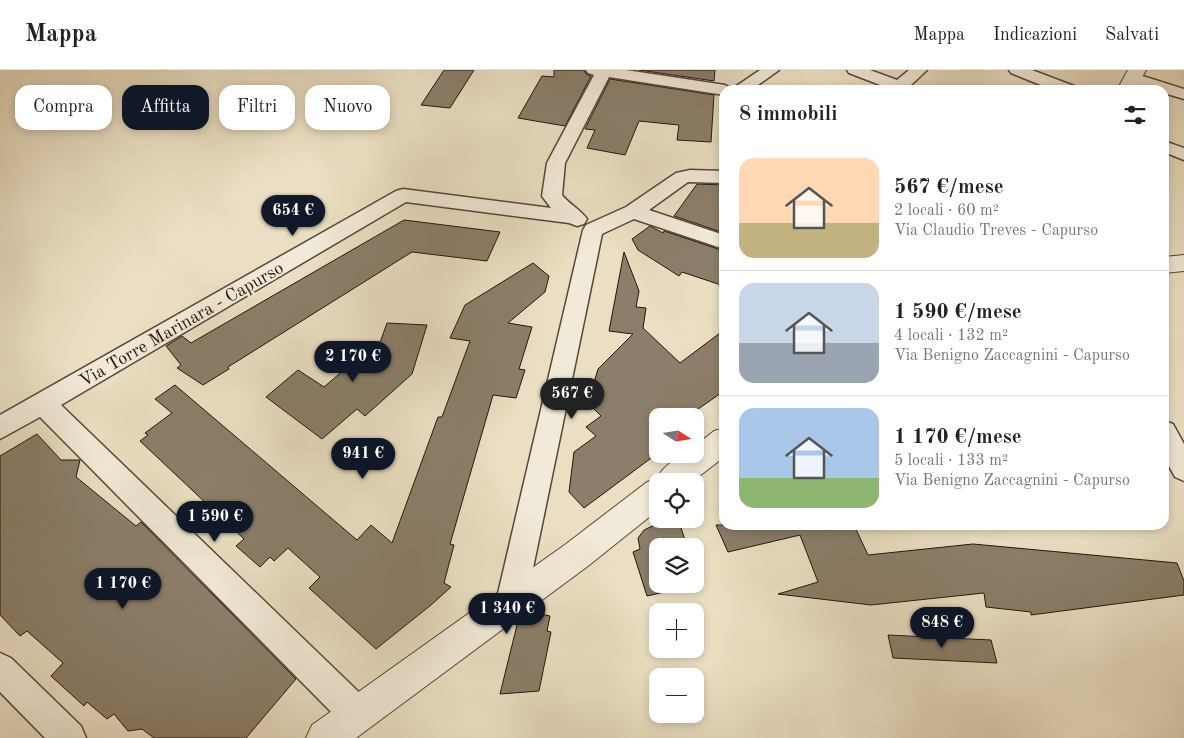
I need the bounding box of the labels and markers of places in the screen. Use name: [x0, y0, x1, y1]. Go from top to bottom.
pin: 654 €: [258, 194, 328, 237]
pin: 2 170 €: [307, 340, 399, 383]
pin: 567 €: [537, 378, 607, 420]
pin: 941 €: [328, 438, 398, 480]
pin: 1 590 €: [169, 500, 261, 543]
pin: 1 170 €: [77, 568, 169, 610]
pin: 1 340 €: [461, 592, 553, 635]
pin: 848 €: [907, 606, 977, 649]

